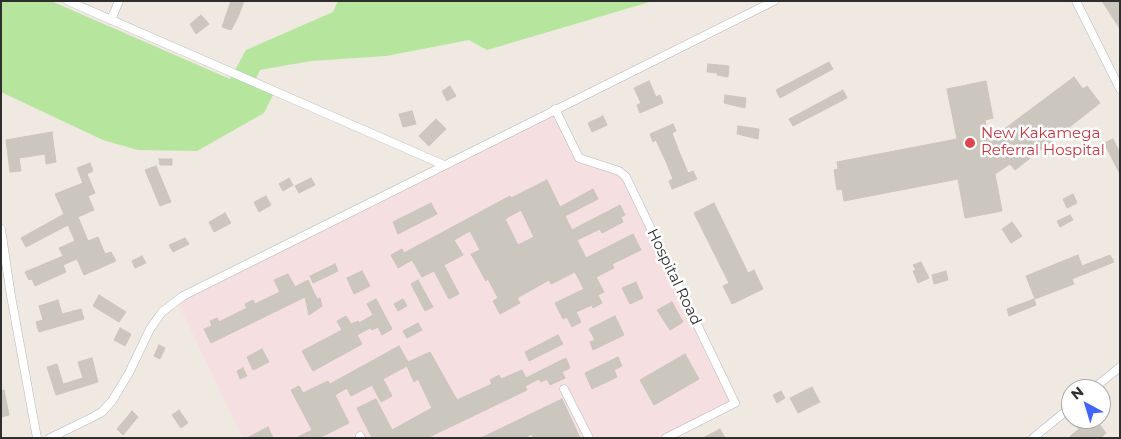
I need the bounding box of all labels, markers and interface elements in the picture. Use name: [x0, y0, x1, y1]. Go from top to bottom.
place label: New Kakamega Referral Hospital: [981, 125, 1105, 160]
marker: New Kakamega Referral Hospital: [963, 136, 977, 150]
street label: Hospital Road: [643, 226, 705, 328]
north arrow: [1061, 379, 1111, 429]
text: N: [1067, 383, 1087, 404]

